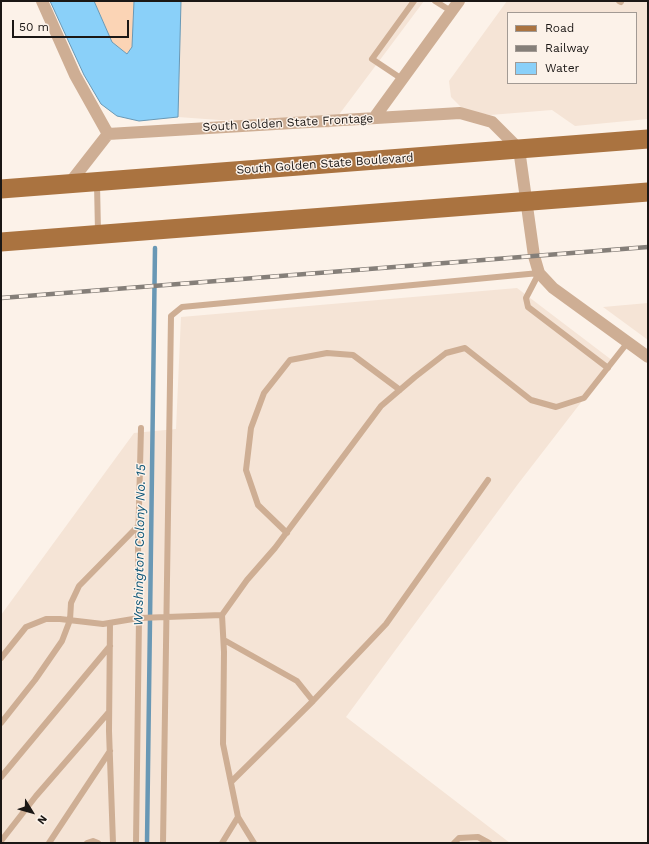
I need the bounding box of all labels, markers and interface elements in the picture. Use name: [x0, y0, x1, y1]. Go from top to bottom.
scale bar: [14, 12, 131, 38]
legend: [507, 12, 637, 84]
text: 50 m: [19, 20, 49, 34]
text: Road: [545, 21, 574, 35]
text: Railway: [545, 41, 589, 55]
text: Water: [545, 61, 579, 75]
street label: South Golden State Frontage: [202, 111, 374, 135]
street label: South Golden State Boulevard: [236, 151, 414, 177]
water label: Washington Colony No. 15: [131, 464, 149, 626]
north arrow: [12, 792, 52, 832]
text: N: [34, 812, 50, 827]

